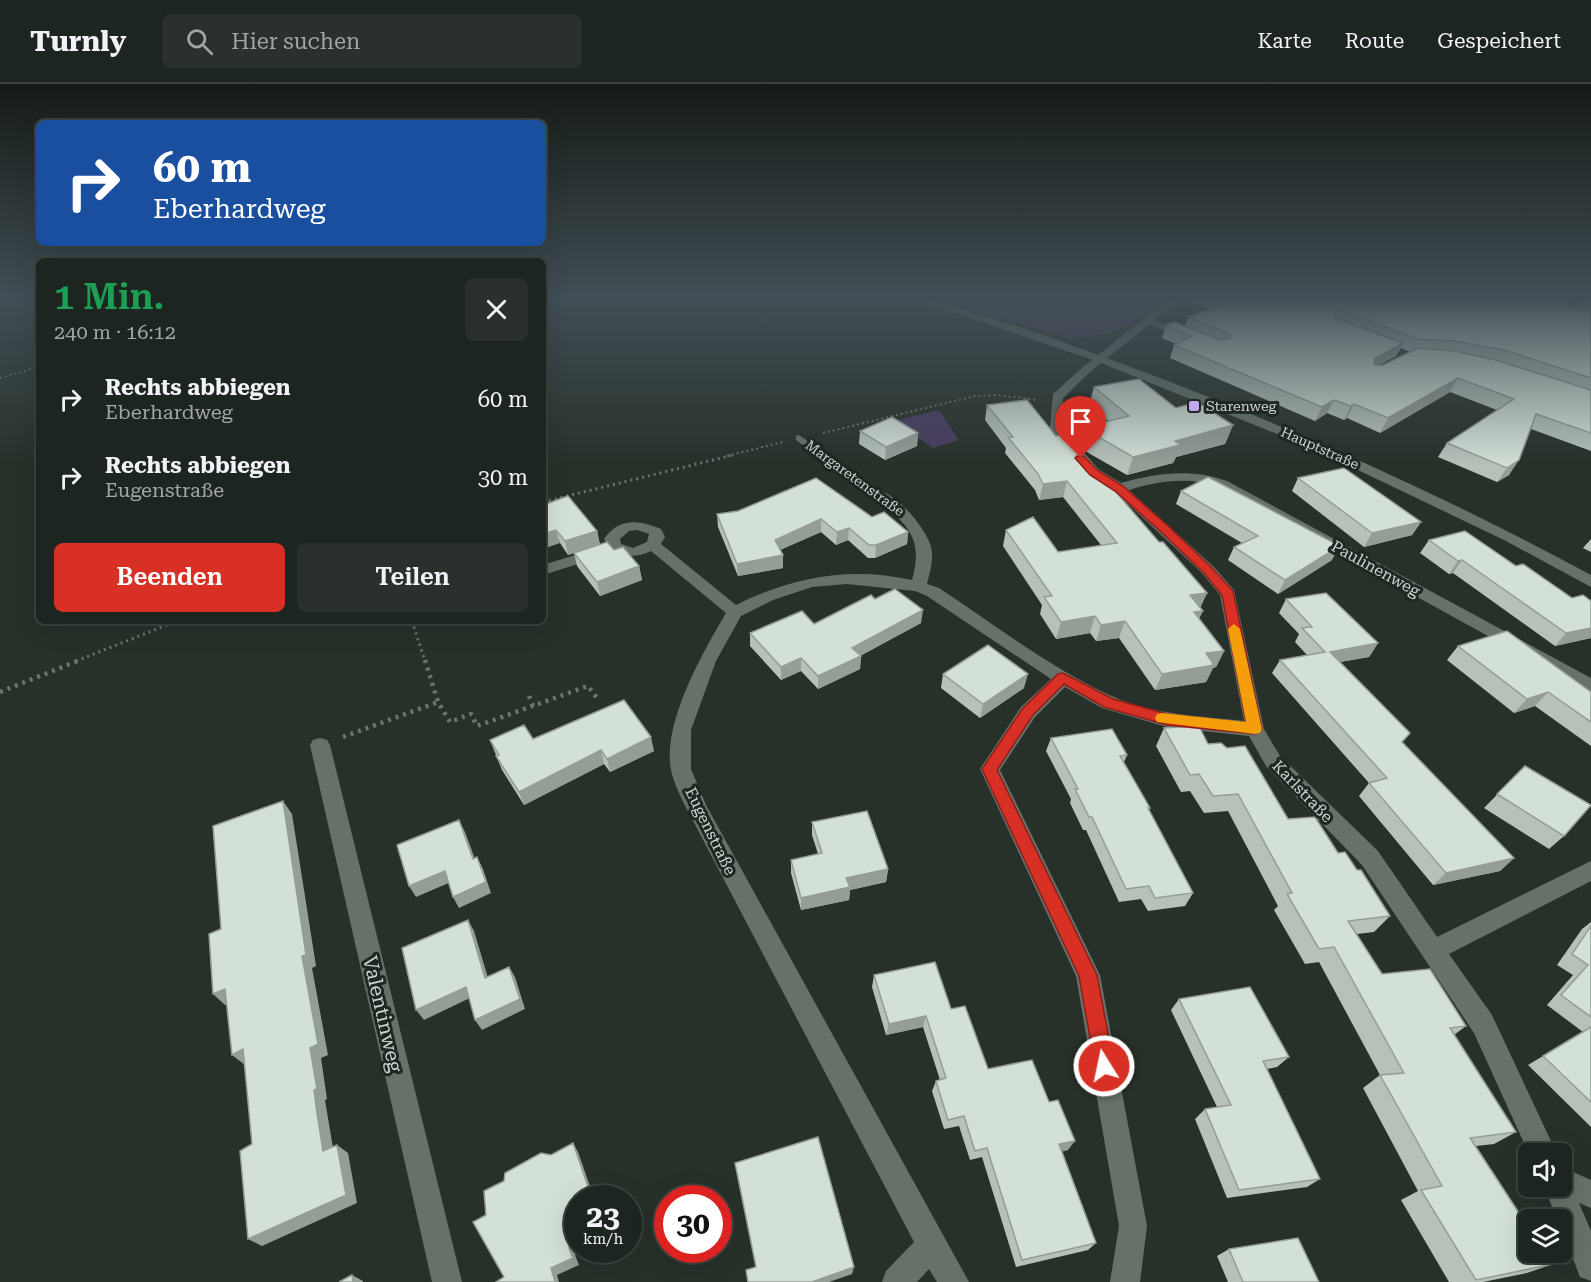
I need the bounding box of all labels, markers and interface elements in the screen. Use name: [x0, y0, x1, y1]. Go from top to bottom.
search box: [162, 14, 582, 68]
text: Turnly: [30, 25, 126, 58]
icon: search: [183, 25, 216, 58]
text: Hier suchen: [231, 29, 360, 54]
text: Karte: [1257, 29, 1312, 53]
text: Route: [1345, 29, 1404, 53]
text: Gespeichert: [1437, 29, 1561, 53]
text: 60 m: [153, 143, 251, 192]
icon: right: [54, 144, 132, 222]
text: Eberhardweg: [153, 193, 326, 225]
text: 1 Min.: [54, 276, 164, 318]
button: close: [465, 278, 528, 341]
text: 240 m · 16:12: [54, 320, 176, 344]
text: Rechts abbiegen: [105, 375, 291, 400]
icon: right: [54, 383, 87, 416]
text: 60 m: [478, 387, 528, 412]
pin: [1055, 396, 1106, 458]
place label: Starenweg: [1206, 398, 1276, 414]
marker: Starenweg: [1187, 399, 1201, 413]
text: Eberhardweg: [105, 400, 233, 424]
icon: arrive: [1064, 405, 1097, 438]
street label: Hauptstraße: [1279, 424, 1362, 472]
street label: Margaretenstraße: [802, 437, 908, 519]
text: Rechts abbiegen: [105, 453, 291, 478]
icon: right: [54, 461, 87, 494]
text: 30 m: [478, 465, 528, 490]
text: Eugenstraße: [105, 478, 224, 502]
street label: Paulinenweg: [1328, 536, 1424, 601]
button: Beenden: [54, 543, 285, 612]
button: Teilen: [297, 543, 528, 612]
street label: Karlstraße: [1268, 756, 1337, 827]
street label: Eugenstraße: [681, 784, 740, 878]
street label: Valentinweg: [358, 954, 408, 1075]
position arrow: [1072, 1034, 1136, 1098]
map controls: [1518, 1143, 1572, 1263]
button: sound: [1518, 1143, 1572, 1197]
speed limit sign: 30: [654, 1185, 732, 1263]
text: 23: [586, 1199, 620, 1234]
button: layers: [1518, 1209, 1572, 1263]
text: km/h: [583, 1230, 623, 1248]

